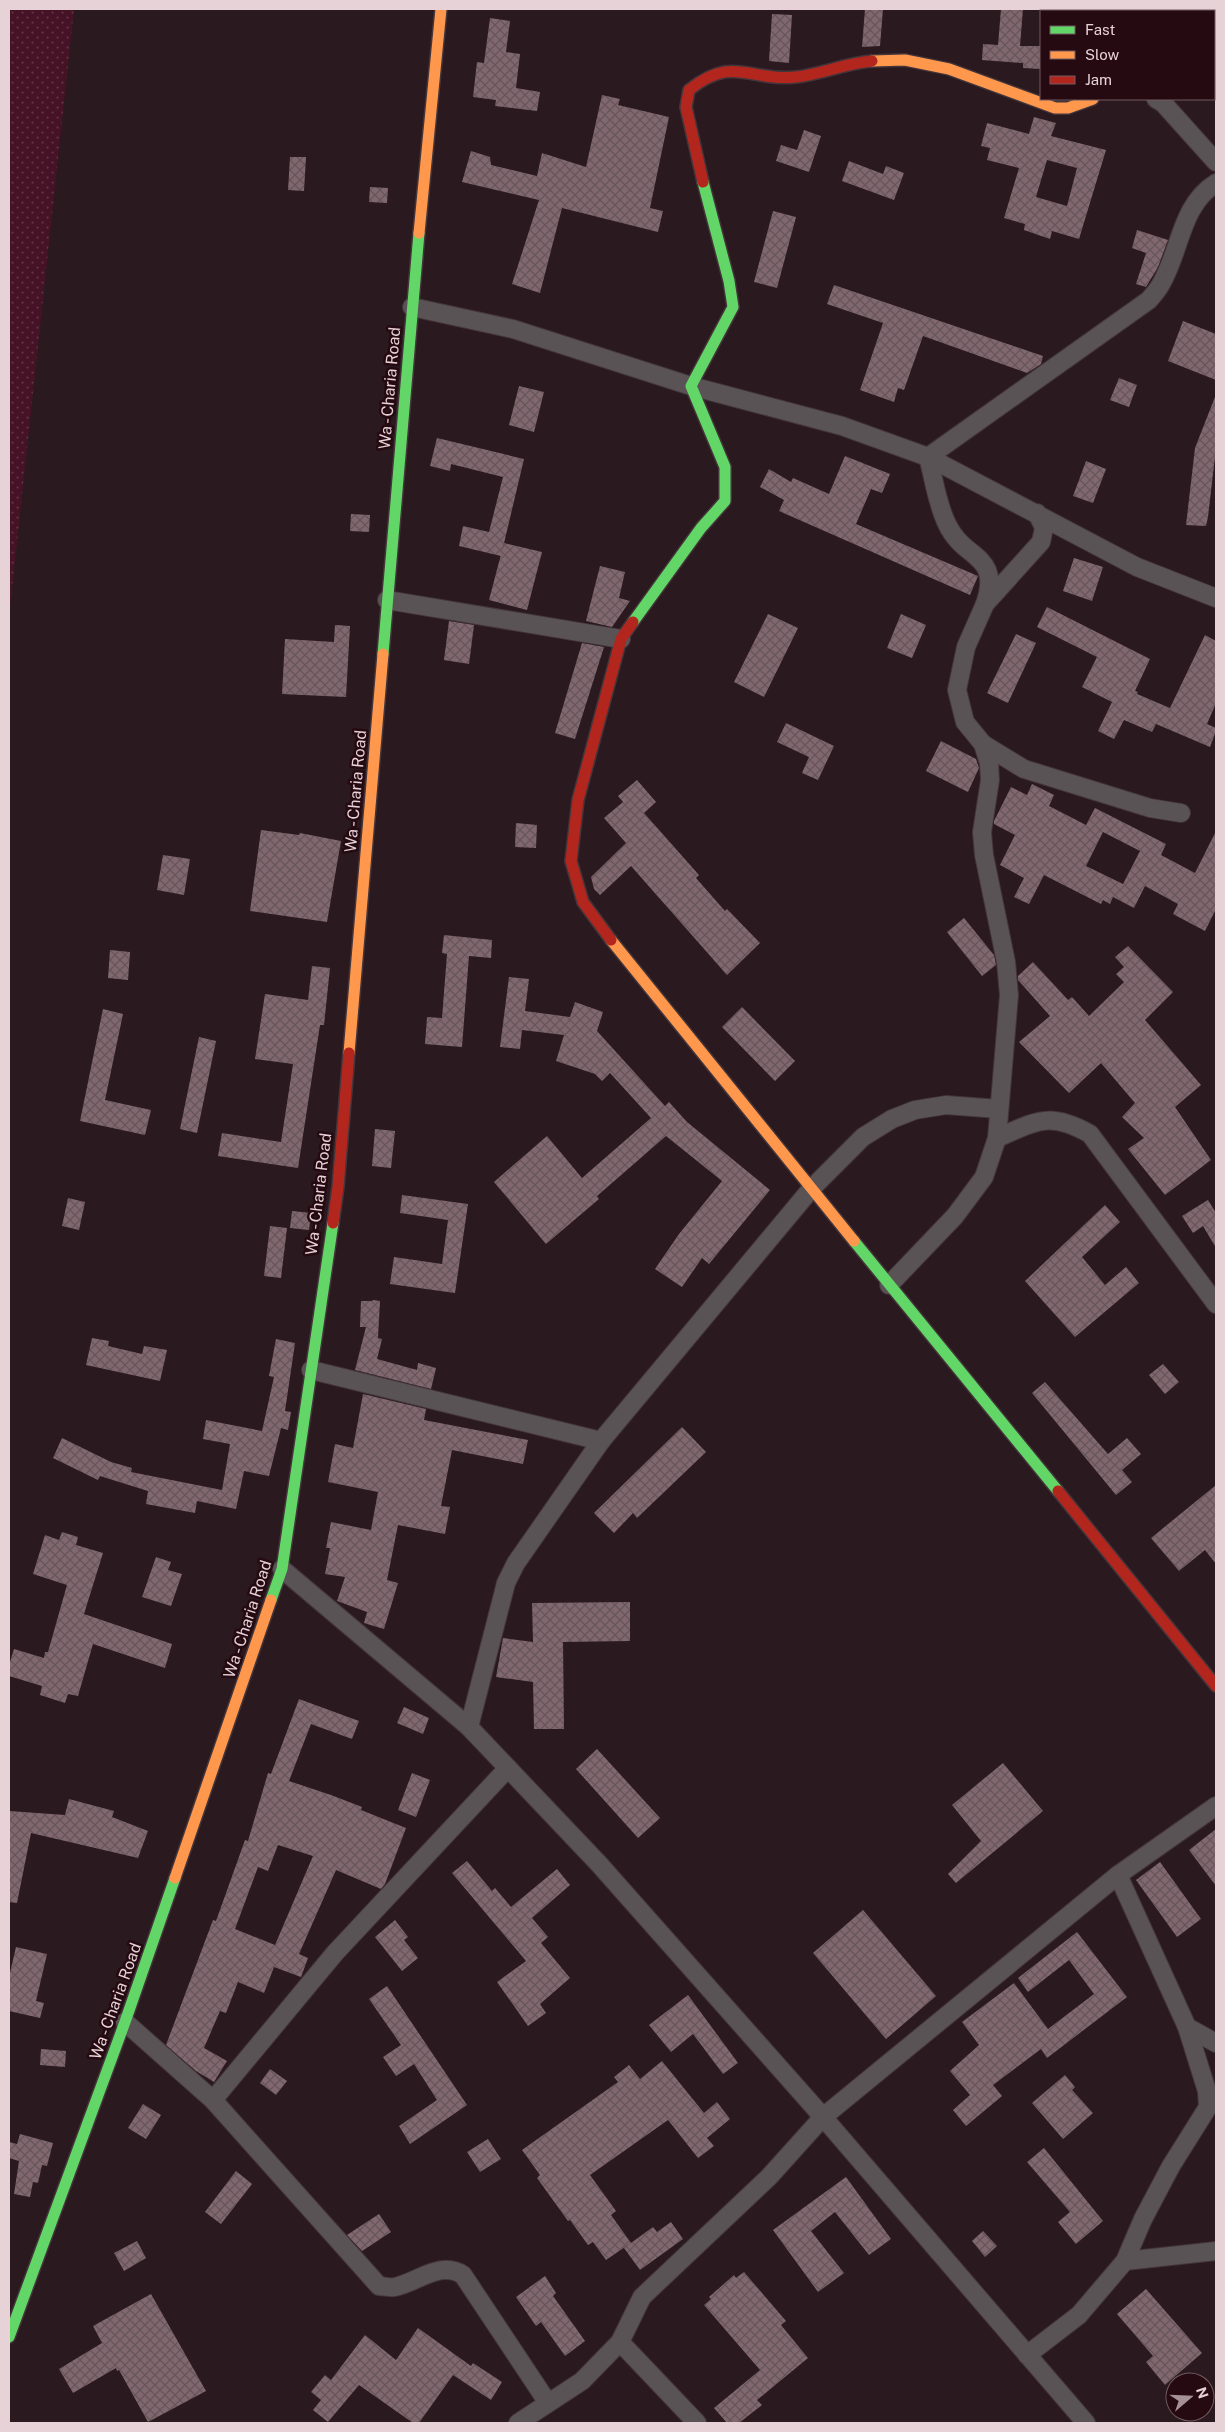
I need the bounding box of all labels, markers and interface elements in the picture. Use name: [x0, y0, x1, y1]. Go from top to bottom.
legend: [1040, 10, 1215, 100]
text: Fast: [1085, 21, 1115, 38]
text: Slow: [1085, 46, 1120, 63]
text: Jam: [1085, 71, 1112, 88]
street label: Wa - Charia Road: [375, 326, 404, 450]
street label: Wa - Charia Road: [341, 729, 370, 853]
street label: Wa - Charia Road: [302, 1132, 335, 1256]
street label: Wa - Charia Road: [219, 1558, 275, 1680]
street label: Wa - Charia Road: [86, 1940, 145, 2062]
north arrow: [1165, 2372, 1215, 2422]
text: N: [1193, 2385, 1212, 2401]

